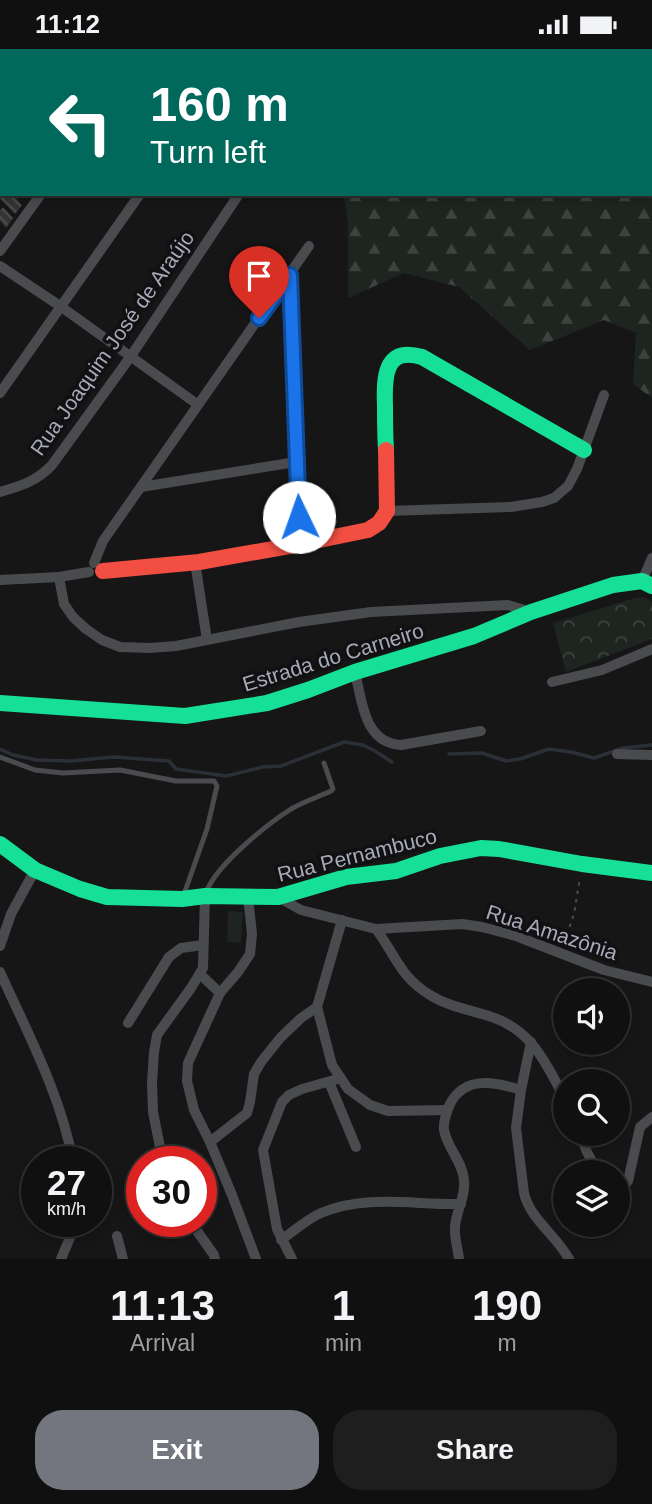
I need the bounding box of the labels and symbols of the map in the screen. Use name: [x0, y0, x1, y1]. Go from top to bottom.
street label: Rua Joaquim José de Araújo: [26, 226, 198, 460]
pin: [229, 246, 289, 318]
position arrow: [262, 480, 336, 554]
street label: Estrada do Carneiro: [240, 619, 426, 695]
street label: Rua Pernambuco: [275, 824, 439, 886]
street label: Rua Amazônia: [483, 900, 621, 964]
speed limit sign: 30: [126, 1146, 217, 1237]

